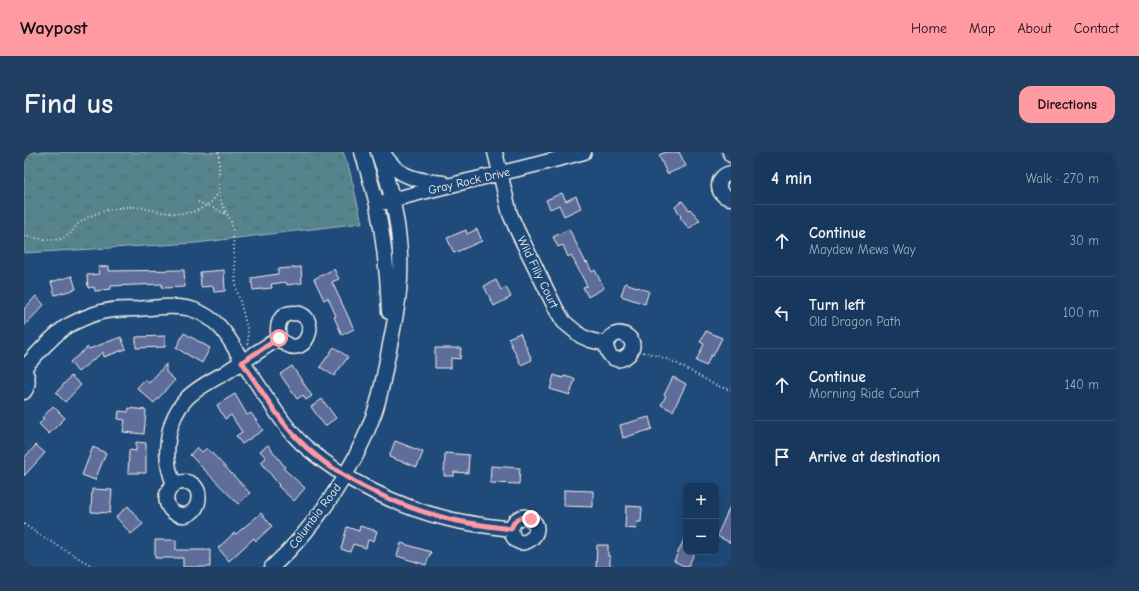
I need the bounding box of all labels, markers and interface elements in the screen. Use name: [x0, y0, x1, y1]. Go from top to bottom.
text: Waypost: [20, 17, 88, 39]
text: Home: [911, 20, 947, 37]
text: Map: [969, 20, 995, 37]
text: About: [1017, 20, 1052, 37]
text: Contact: [1074, 20, 1119, 37]
button: Directions: [1019, 86, 1115, 123]
text: Find us: [24, 88, 113, 120]
street label: Gray Rock Drive: [427, 165, 511, 197]
text: 4 min: [771, 169, 812, 188]
text: Walk · 270 m: [1026, 171, 1099, 186]
text: Continue: [809, 224, 866, 242]
icon: ahead: [771, 230, 793, 252]
text: 30 m: [1069, 233, 1099, 248]
street label: Wild Filly Court: [515, 234, 562, 311]
text: Maydew Mews Way: [809, 242, 916, 257]
text: Turn left: [809, 296, 865, 314]
icon: left: [771, 302, 793, 324]
text: 100 m: [1063, 305, 1099, 320]
text: Old Dragon Path: [809, 314, 901, 329]
route start: [270, 329, 288, 347]
text: Continue: [809, 368, 866, 386]
icon: ahead: [771, 374, 793, 396]
text: 140 m: [1065, 377, 1099, 392]
text: Morning Ride Court: [809, 386, 919, 401]
icon: arrive: [771, 446, 793, 468]
text: Arrive at destination: [809, 448, 940, 466]
street label: Columbia Road: [286, 481, 344, 551]
map controls: [683, 483, 719, 555]
button: +: [683, 483, 719, 519]
route end: [522, 510, 540, 528]
button: −: [683, 519, 719, 555]

